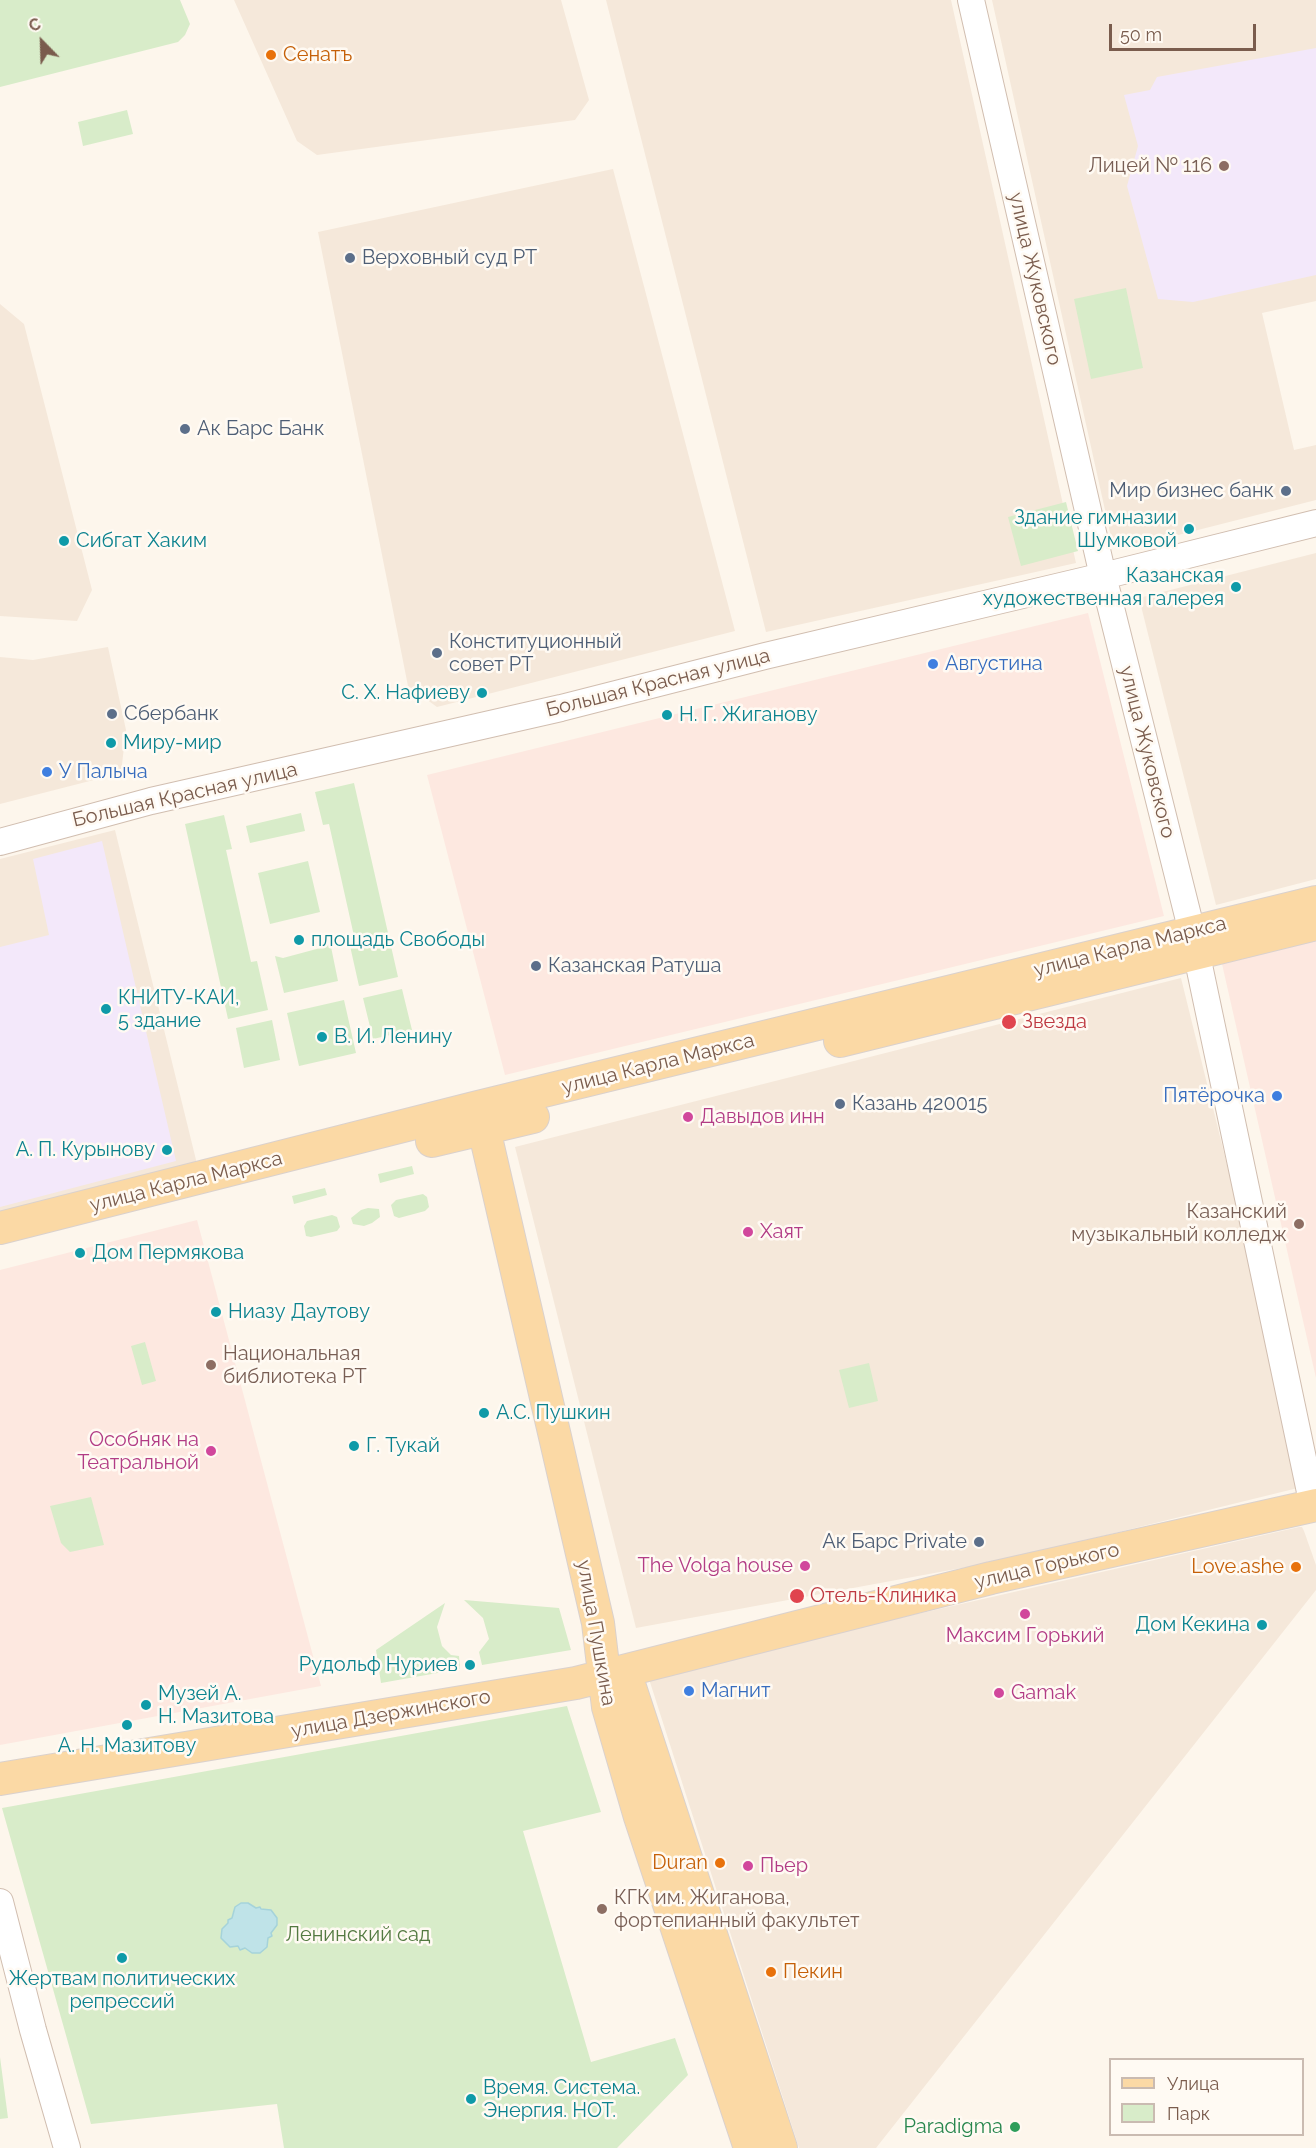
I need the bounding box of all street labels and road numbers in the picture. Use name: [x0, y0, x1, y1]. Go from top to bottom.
street label: улица Жуковского: [1003, 190, 1067, 368]
street label: Большая Красная улица: [544, 644, 772, 722]
street label: улица Жуковского: [1114, 663, 1180, 841]
street label: Большая Красная улица: [70, 757, 300, 833]
street label: улица Карла Маркса: [1031, 911, 1229, 983]
street label: улица Карла Маркса: [559, 1028, 757, 1100]
street label: улица Карла Маркса: [87, 1146, 285, 1218]
street label: улица Горького: [972, 1538, 1122, 1594]
street label: улица Пушкина: [571, 1558, 621, 1708]
street label: улица Дзержинского: [289, 1685, 493, 1743]

